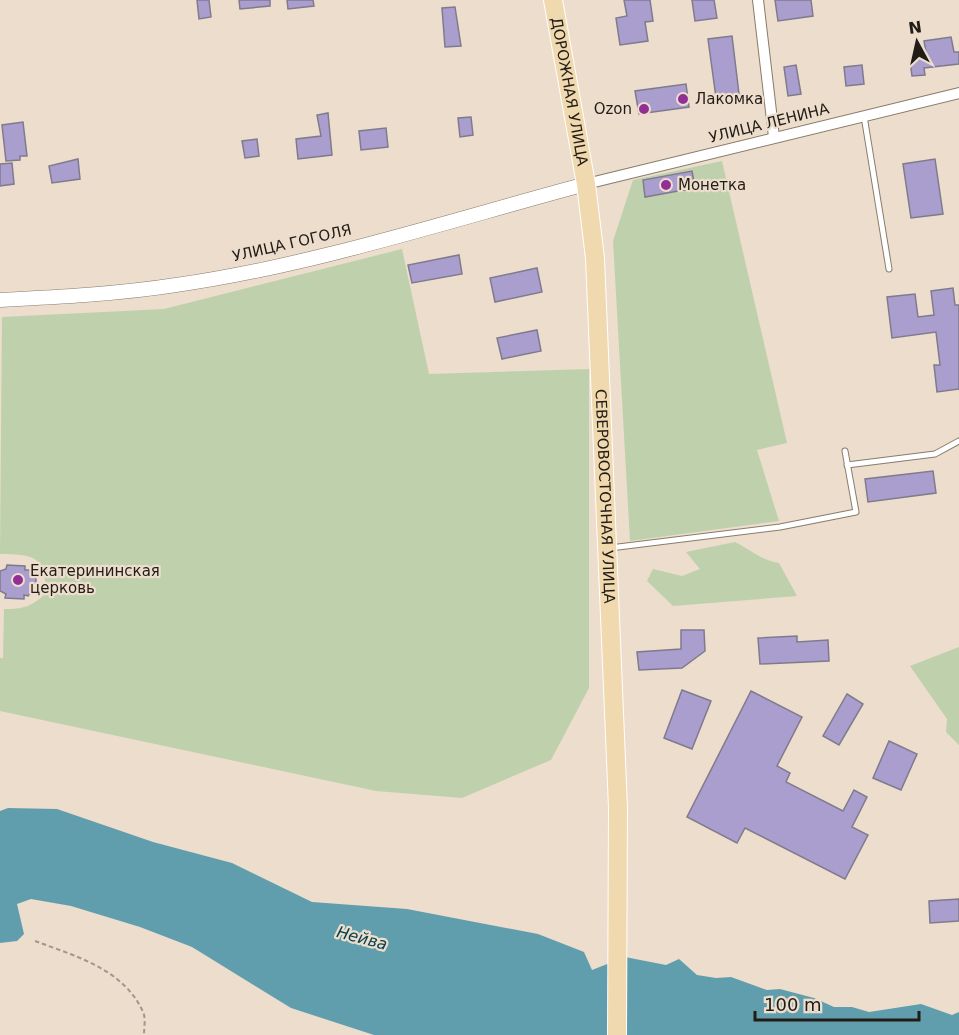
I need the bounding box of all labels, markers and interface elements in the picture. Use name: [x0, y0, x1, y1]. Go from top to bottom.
north arrow: [887, 12, 947, 72]
street label: ДОРОЖНАЯ УЛИЦА: [547, 16, 592, 168]
text: N: [907, 17, 923, 38]
place label: Лакомка: [695, 90, 763, 108]
marker: Лакомка: [676, 92, 690, 106]
street label: УЛИЦА ЛЕНИНА: [707, 99, 832, 147]
place label: Ozon: [594, 100, 632, 118]
marker: Ozon: [637, 102, 651, 116]
place label: Монетка: [678, 176, 746, 194]
marker: Монетка: [659, 178, 673, 192]
street label: УЛИЦА ГОГОЛЯ: [231, 221, 353, 265]
street label: СЕВЕРОВОСТОЧНАЯ УЛИЦА: [591, 389, 618, 605]
place label: Екатерининская церковь: [30, 562, 160, 597]
marker: Екатерининская церковь: [11, 573, 25, 587]
water label: Нейва: [335, 922, 389, 954]
scale bar: [755, 984, 918, 1022]
text: 100 m: [764, 994, 822, 1015]

